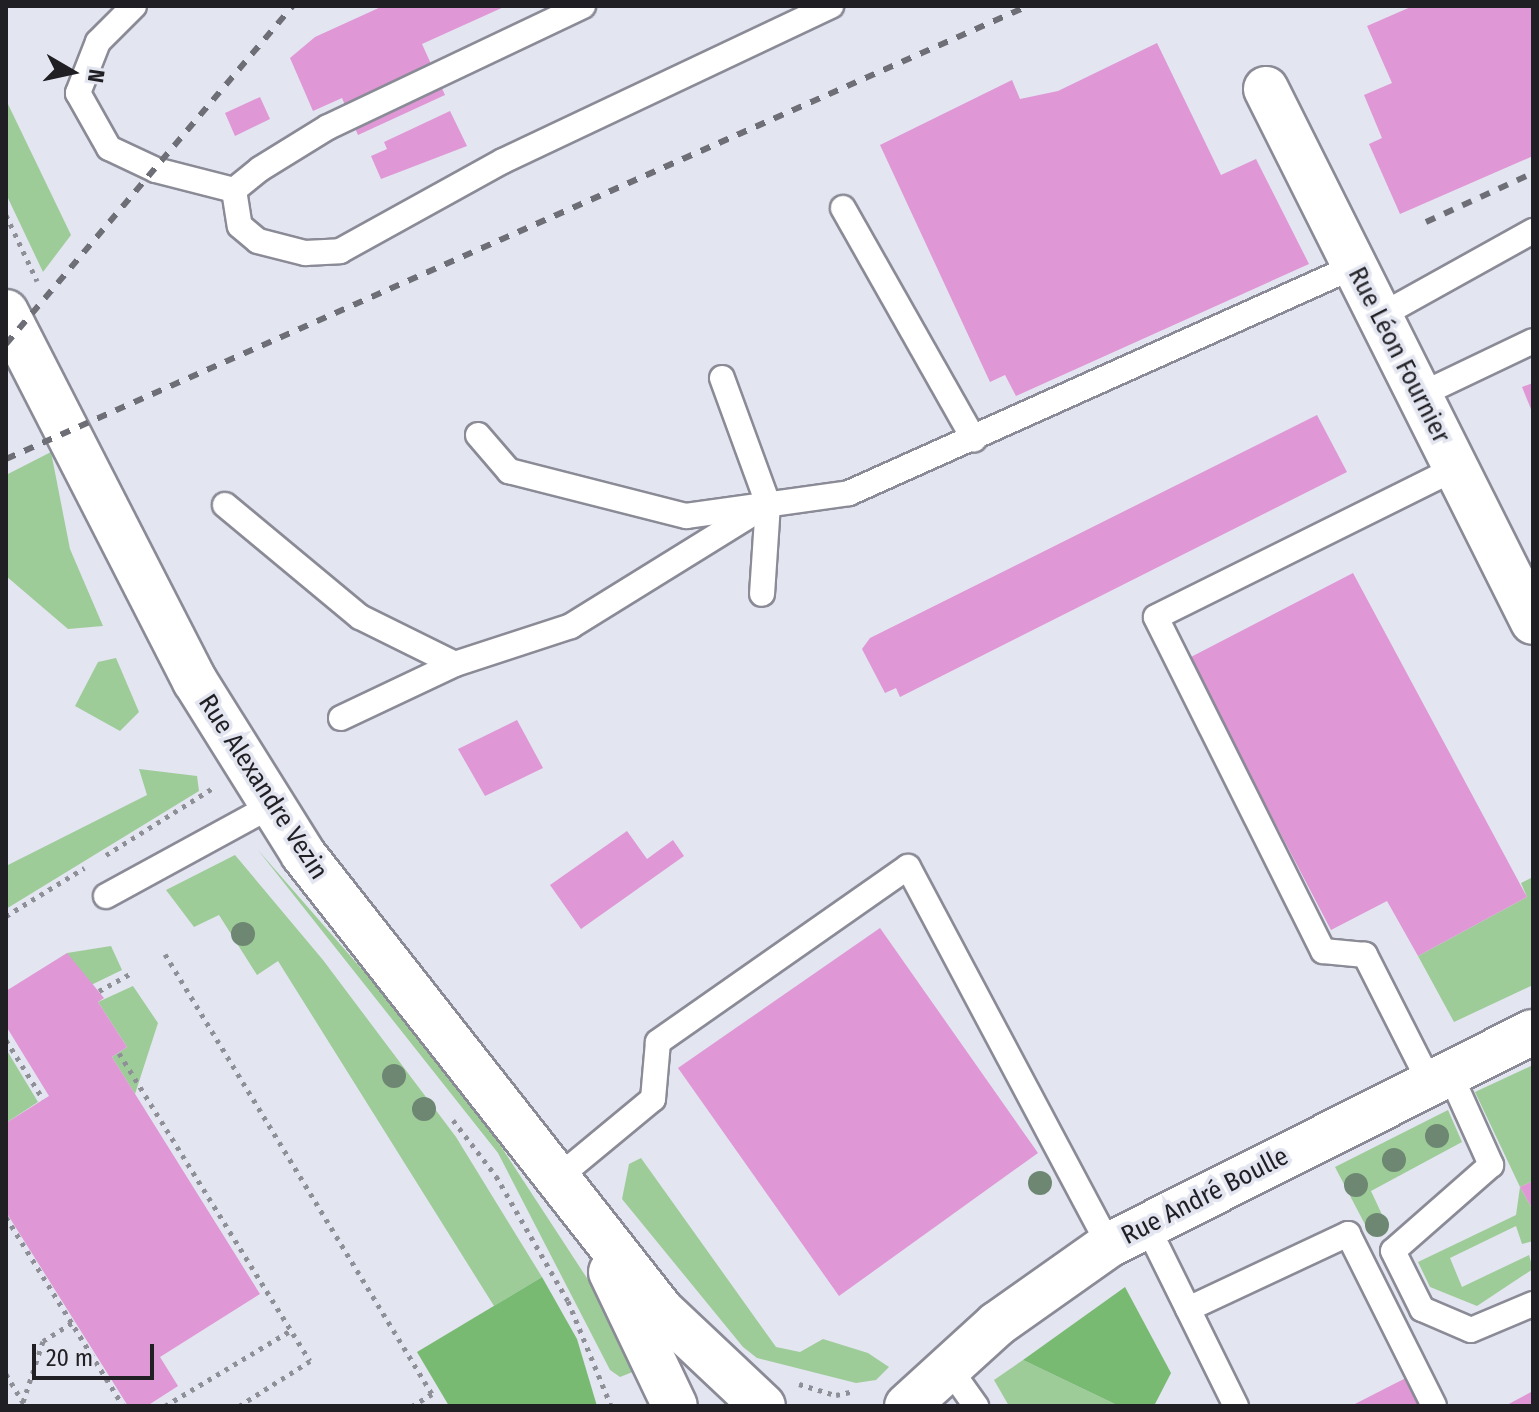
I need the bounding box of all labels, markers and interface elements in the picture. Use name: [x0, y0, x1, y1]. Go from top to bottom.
north arrow: [32, 32, 112, 112]
text: N: [82, 67, 111, 84]
street label: Rue Léon Fournier: [1341, 262, 1457, 448]
street label: Rue Alexandre Vezin: [192, 689, 334, 885]
street label: Rue André Boulle: [1116, 1140, 1294, 1252]
scale bar: [36, 1328, 158, 1378]
text: 20 m: [46, 1344, 93, 1372]

